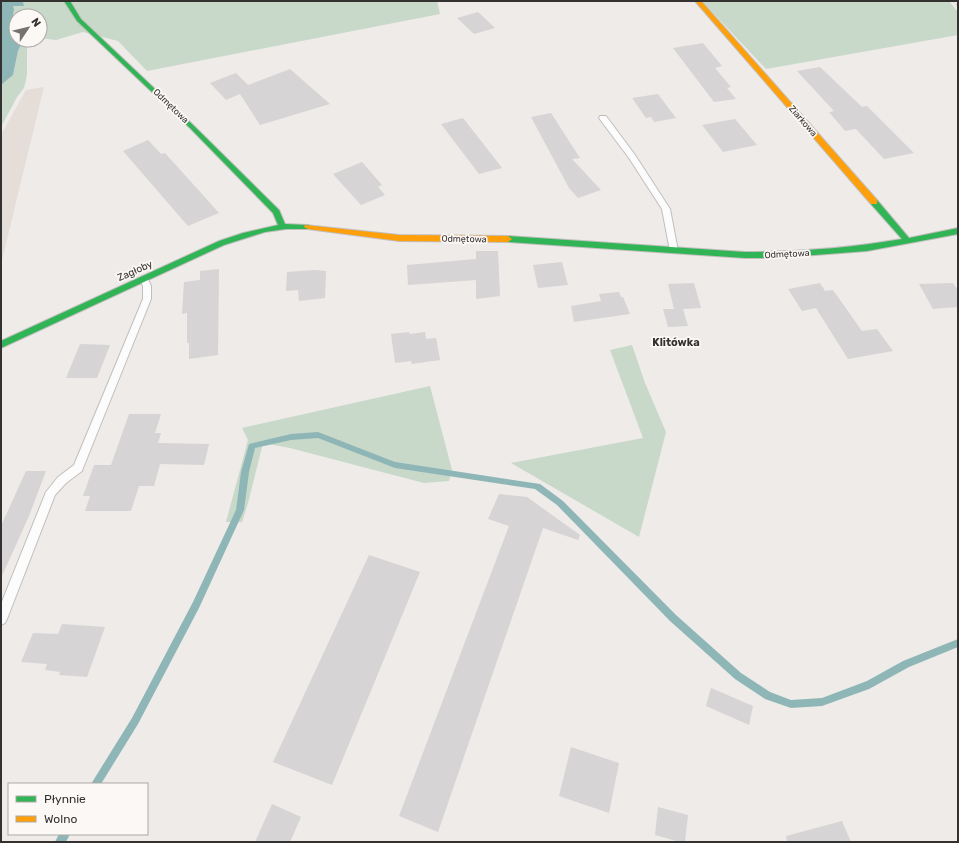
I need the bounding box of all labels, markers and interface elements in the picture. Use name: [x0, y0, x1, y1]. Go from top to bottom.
north arrow: [8, 8, 48, 48]
text: N: [28, 16, 43, 30]
street label: Odmętowa: [151, 87, 191, 125]
street label: Ziarkowa: [787, 104, 819, 138]
street label: Odmętowa: [441, 234, 487, 244]
street label: Odmętowa: [764, 248, 810, 260]
street label: Zagłoby: [116, 258, 155, 284]
district label: Klitówka: [652, 336, 700, 349]
legend: [8, 783, 148, 835]
text: Płynnie: [44, 792, 86, 806]
text: Wolno: [44, 812, 77, 826]

